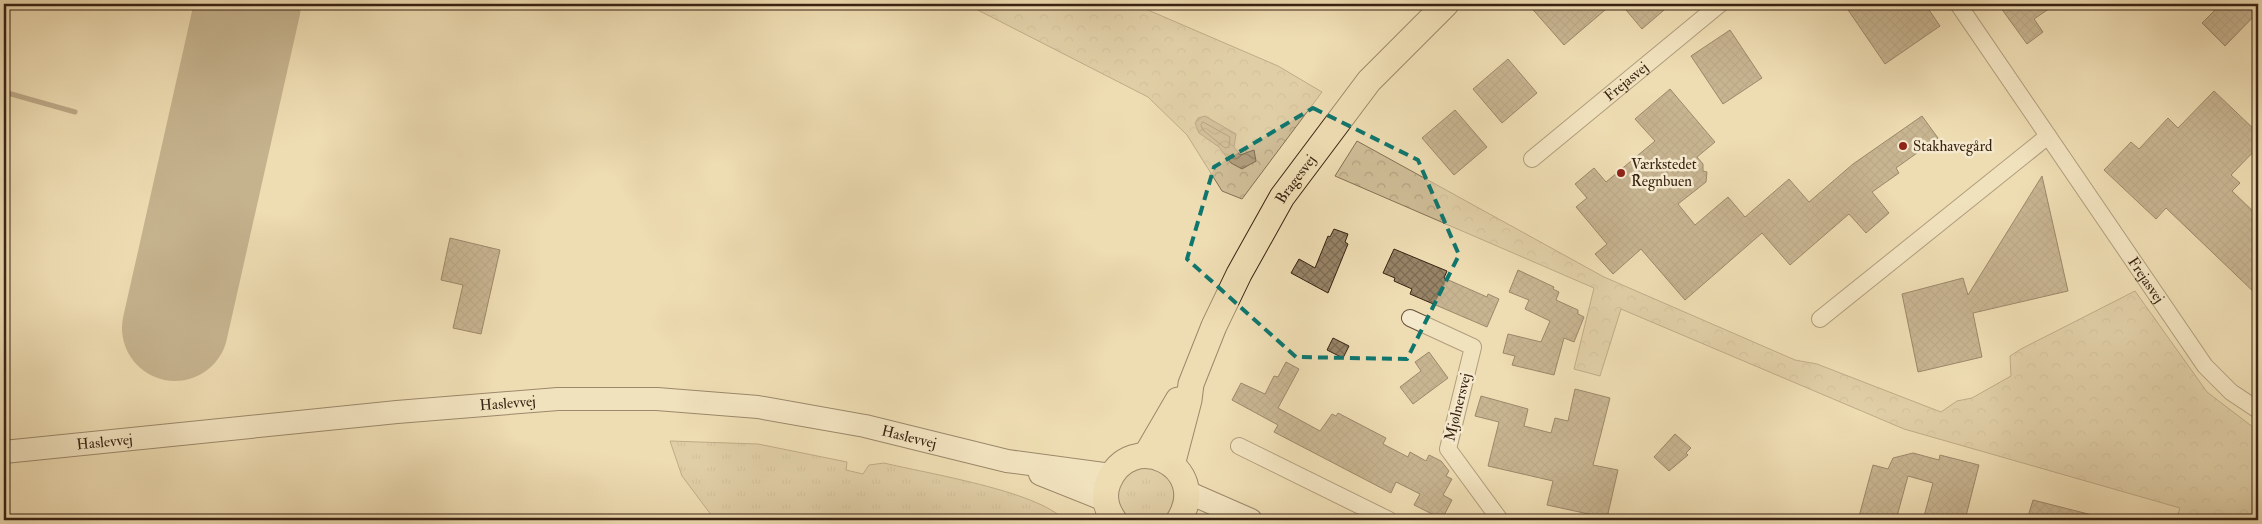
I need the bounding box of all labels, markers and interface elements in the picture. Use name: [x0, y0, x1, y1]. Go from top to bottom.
street label: Frejasvej: [1600, 58, 1652, 105]
place label: Stakhavegård: [1913, 137, 1993, 156]
marker: Stakhavegård: [1897, 140, 1909, 152]
street label: Bragesvej: [1271, 151, 1320, 207]
place label: Værkstedet Regnbuen: [1631, 155, 1697, 191]
marker: Værkstedet Regnbuen: [1615, 167, 1627, 179]
street label: Frejasvej: [2124, 253, 2169, 307]
street label: Mjølnersvej: [1440, 371, 1476, 443]
street label: Haslevvej: [479, 391, 536, 415]
street label: Haslevvej: [880, 421, 939, 453]
street label: Haslevvej: [76, 429, 133, 454]

